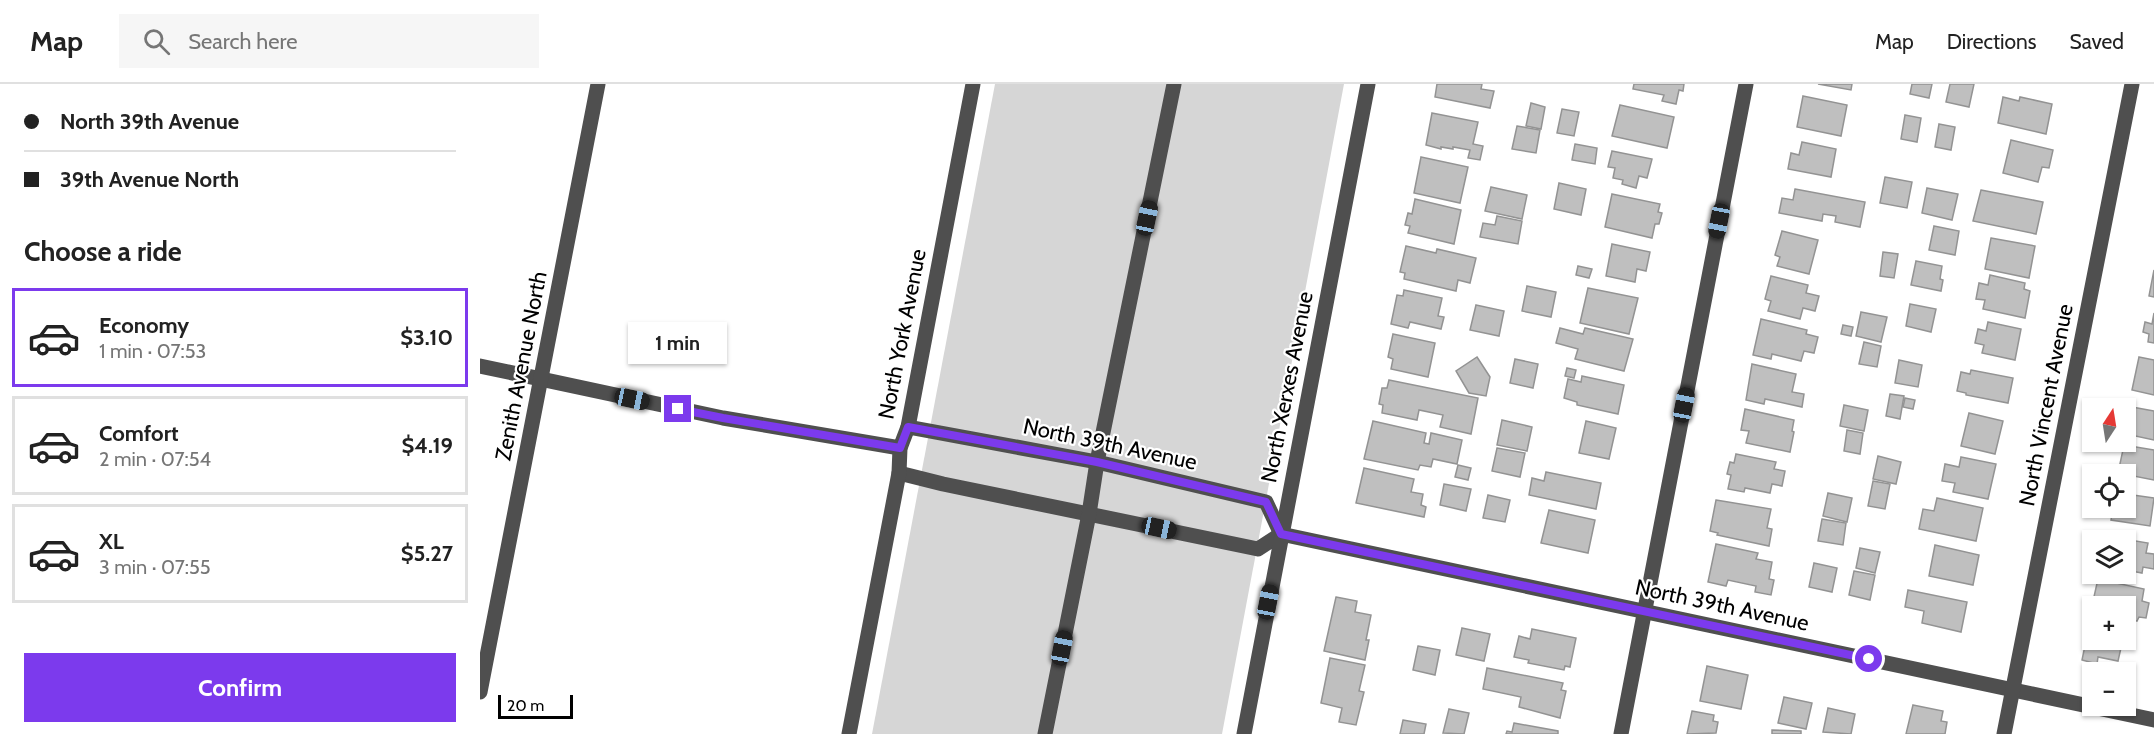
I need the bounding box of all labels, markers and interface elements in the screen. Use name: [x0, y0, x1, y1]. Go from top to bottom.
search box: [119, 14, 539, 68]
text: Map: [30, 24, 83, 58]
icon: search: [140, 25, 173, 58]
text: Search here: [188, 28, 297, 55]
text: Map: [1875, 29, 1914, 54]
text: Directions: [1947, 29, 2036, 54]
text: Saved: [2069, 29, 2124, 54]
text: North 39th Avenue: [60, 108, 239, 135]
text: 39th Avenue North: [60, 166, 239, 193]
car: [1134, 199, 1160, 237]
car: [1707, 202, 1731, 240]
text: Choose a ride: [24, 235, 182, 268]
street label: North York Avenue: [872, 247, 932, 421]
street label: Zenith Avenue North: [489, 269, 553, 463]
street label: North Xerxes Avenue: [1255, 289, 1319, 485]
street label: North Vincent Avenue: [2013, 302, 2079, 508]
icon: car: [27, 311, 81, 365]
text: Economy: [99, 312, 189, 339]
callout: 1 min: [628, 322, 728, 364]
text: $3.10: [400, 324, 453, 351]
text: 1 min: [655, 331, 700, 355]
text: 1 min · 07:53: [99, 339, 206, 363]
car: [613, 386, 651, 412]
car: [1672, 386, 1696, 424]
route end: [664, 395, 691, 422]
north arrow: [2082, 398, 2136, 452]
map controls: [2082, 398, 2136, 716]
street label: North 39th Avenue: [1021, 412, 1199, 476]
icon: car: [27, 419, 81, 473]
text: Comfort: [99, 420, 178, 447]
text: $4.19: [402, 432, 453, 459]
text: 2 min · 07:54: [99, 447, 211, 471]
button: locate: [2082, 464, 2136, 518]
car: [1140, 515, 1178, 541]
icon: car: [27, 527, 81, 581]
text: XL: [99, 528, 124, 555]
button: layers: [2082, 530, 2136, 584]
text: $5.27: [401, 540, 453, 567]
text: 3 min · 07:55: [99, 555, 211, 579]
street label: North 39th Avenue: [1633, 573, 1811, 637]
car: [1256, 583, 1280, 621]
button: +: [2082, 596, 2136, 650]
car: [1050, 629, 1074, 667]
route start: [1855, 645, 1882, 672]
button: Confirm: [24, 653, 456, 722]
button: −: [2082, 662, 2136, 716]
scale bar: [498, 692, 573, 720]
text: 20 m: [507, 696, 544, 715]

